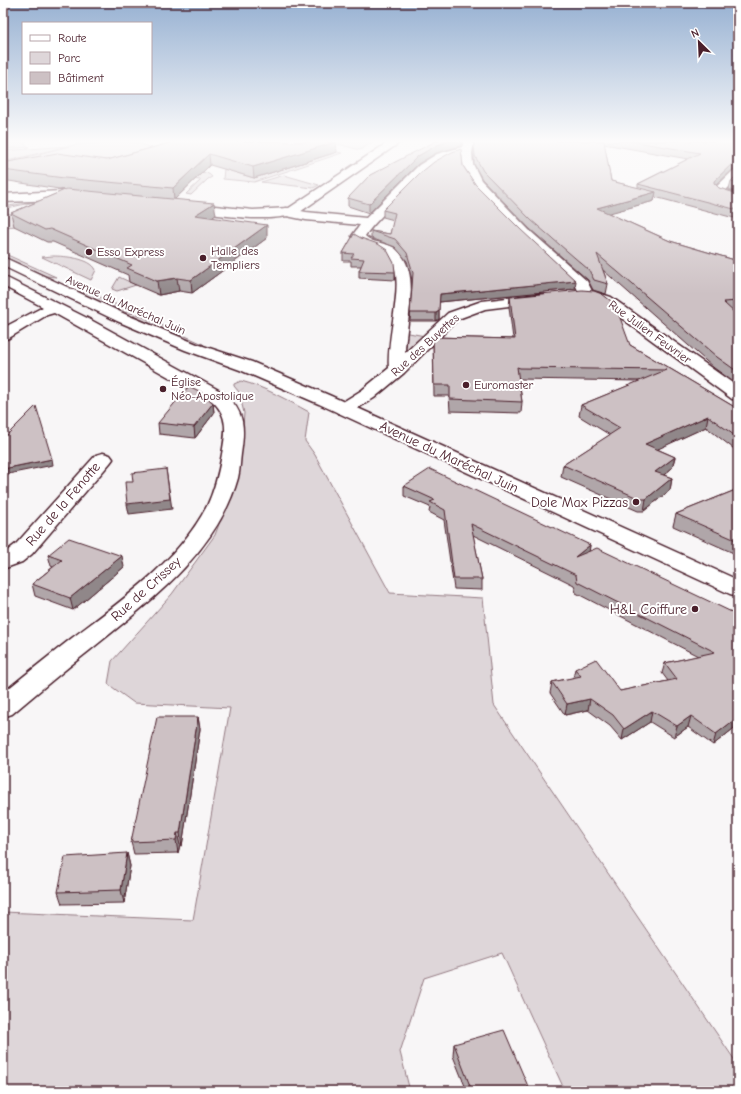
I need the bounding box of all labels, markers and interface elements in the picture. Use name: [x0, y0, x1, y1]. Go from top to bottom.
legend: [22, 22, 152, 94]
north arrow: [679, 22, 719, 62]
text: N: [689, 26, 701, 41]
text: Route: [58, 31, 87, 45]
text: Parc: [58, 51, 81, 65]
text: Bâtiment: [58, 71, 104, 85]
place label: Halle des Templiers: [211, 244, 260, 272]
place label: Esso Express: [97, 245, 164, 259]
marker: Esso Express: [84, 247, 94, 257]
marker: Halle des Templiers: [198, 253, 208, 263]
street label: Avenue du Maréchal Juin: [64, 272, 188, 338]
street label: Rue Julien Feuvrier: [606, 297, 694, 367]
street label: Rue des Buvettes: [388, 311, 462, 379]
place label: Église Néo-Apostolique: [171, 375, 254, 403]
place label: Euromaster: [474, 378, 533, 392]
marker: Euromaster: [461, 380, 471, 390]
marker: Église Néo-Apostolique: [158, 384, 168, 394]
street label: Avenue du Maréchal Juin: [377, 417, 521, 497]
street label: Rue de la Fenotte: [22, 459, 104, 549]
place label: Dole Max Pizzas: [531, 494, 628, 511]
marker: Dole Max Pizzas: [631, 497, 641, 507]
street label: Rue de Crissey: [107, 553, 185, 625]
place label: H&L Coiffure: [610, 601, 687, 618]
marker: H&L Coiffure: [690, 604, 700, 614]

